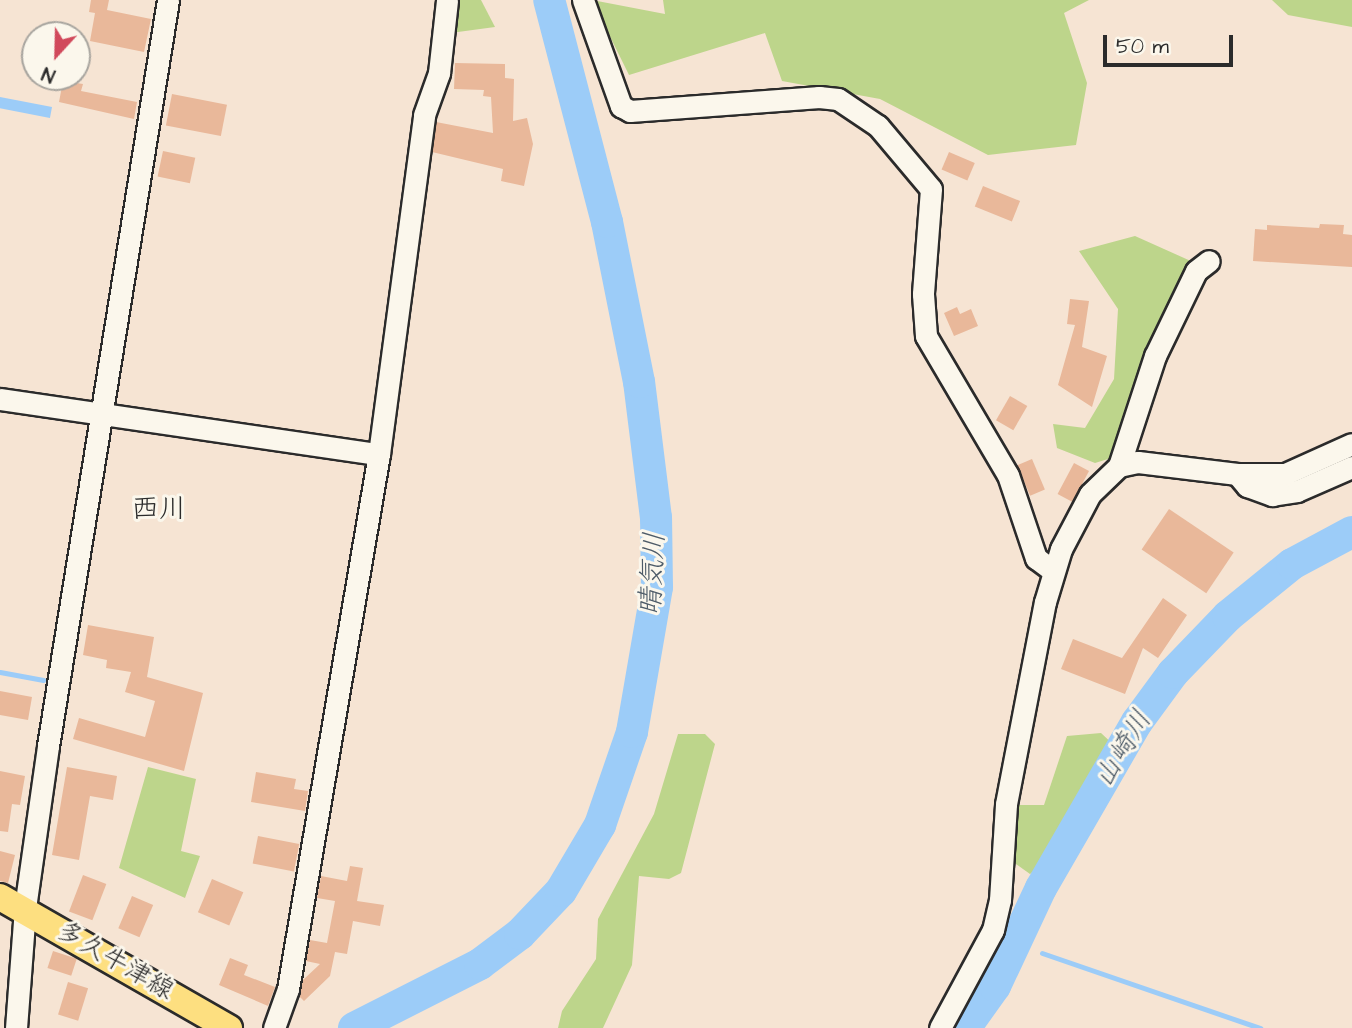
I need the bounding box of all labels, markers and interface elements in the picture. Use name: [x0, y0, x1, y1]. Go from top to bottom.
north arrow: [21, 21, 91, 91]
scale bar: [1107, 21, 1236, 65]
text: 50 m: [1116, 32, 1169, 61]
text: N: [38, 59, 59, 89]
district label: 西川: [131, 492, 187, 526]
water label: 晴気川: [634, 531, 672, 617]
water label: 山崎川: [1087, 704, 1159, 794]
street label: 多久牛津線: [51, 915, 179, 1007]

